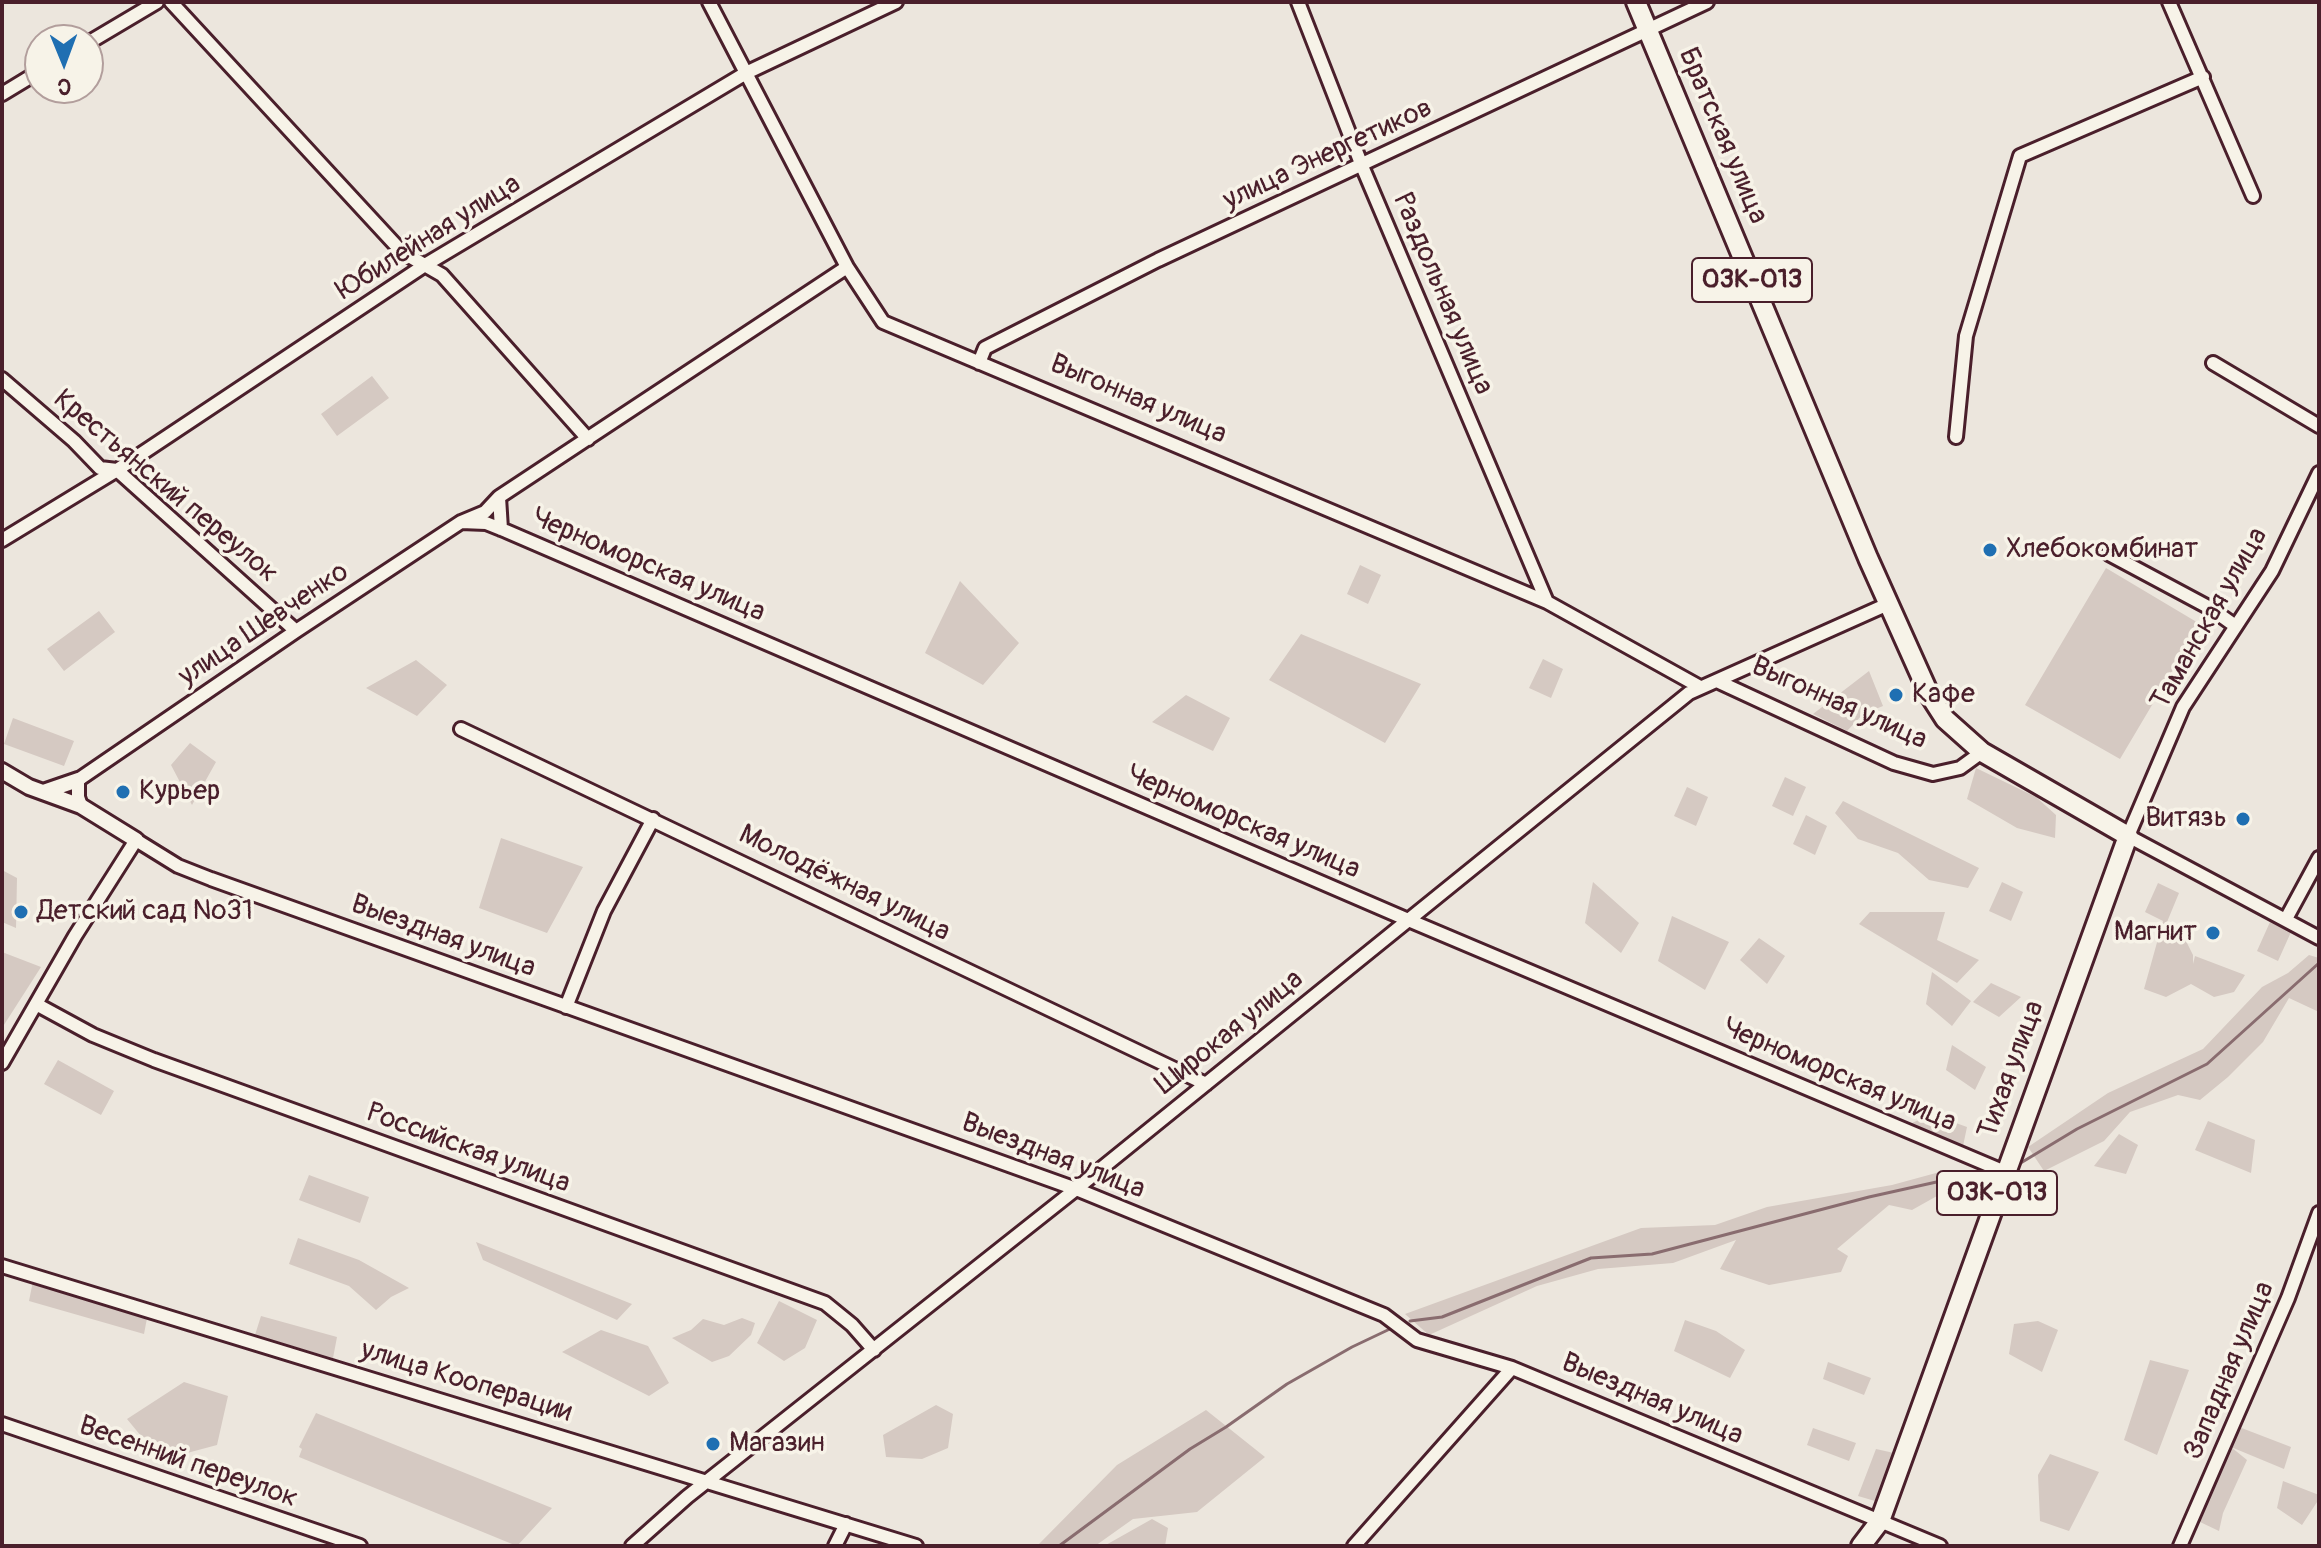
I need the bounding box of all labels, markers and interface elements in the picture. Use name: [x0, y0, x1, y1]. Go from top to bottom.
north arrow: [24, 24, 104, 104]
street label: Братская улица: [1670, 43, 1774, 229]
text: С: [57, 72, 71, 100]
street label: улица Энергетиков: [1218, 92, 1438, 218]
street label: Юбилейная улица: [331, 168, 527, 308]
street label: Раздольная улица: [1384, 188, 1500, 400]
road number: 03К-013: [1692, 258, 1812, 302]
street label: Выгонная улица: [1045, 348, 1231, 452]
street label: Крестьянский переулок: [46, 383, 284, 591]
street label: Черноморская улица: [526, 502, 770, 630]
street label: Таманская улица: [2144, 522, 2276, 716]
place label: Хлебокомбинат: [2006, 533, 2198, 567]
marker: Хлебокомбинат: [1981, 541, 1999, 559]
street label: улица Шевченко: [173, 556, 355, 694]
street label: Выгонная улица: [1746, 650, 1932, 758]
place label: Кафе: [1912, 678, 1975, 712]
marker: Кафе: [1887, 686, 1905, 704]
street label: Черноморская улица: [1121, 759, 1365, 887]
place label: Курьер: [139, 775, 220, 809]
marker: Курьер: [114, 783, 132, 801]
place label: Витязь: [2145, 802, 2227, 836]
marker: Витязь: [2234, 810, 2252, 828]
street label: Молодёжная улица: [733, 818, 955, 950]
street label: Выездная улица: [346, 888, 540, 986]
place label: Детский сад №31: [37, 895, 253, 929]
marker: Детский сад №31: [12, 903, 30, 921]
place label: Магнит: [2114, 916, 2197, 950]
marker: Магнит: [2204, 924, 2222, 942]
street label: Широкая улица: [1149, 963, 1311, 1103]
street label: Тихая улица: [1972, 997, 2052, 1143]
street label: Черноморская улица: [1717, 1012, 1961, 1140]
street label: Российская улица: [362, 1097, 574, 1201]
street label: Выездная улица: [956, 1107, 1150, 1207]
road number: 03К-013: [1937, 1171, 2057, 1215]
street label: Западная улица: [2177, 1277, 2283, 1465]
street label: улица Кооперации: [356, 1334, 576, 1430]
street label: Выездная улица: [1556, 1347, 1748, 1453]
street label: Весенний переулок: [74, 1410, 302, 1516]
place label: Магазин: [729, 1427, 825, 1461]
marker: Магазин: [704, 1435, 722, 1453]

